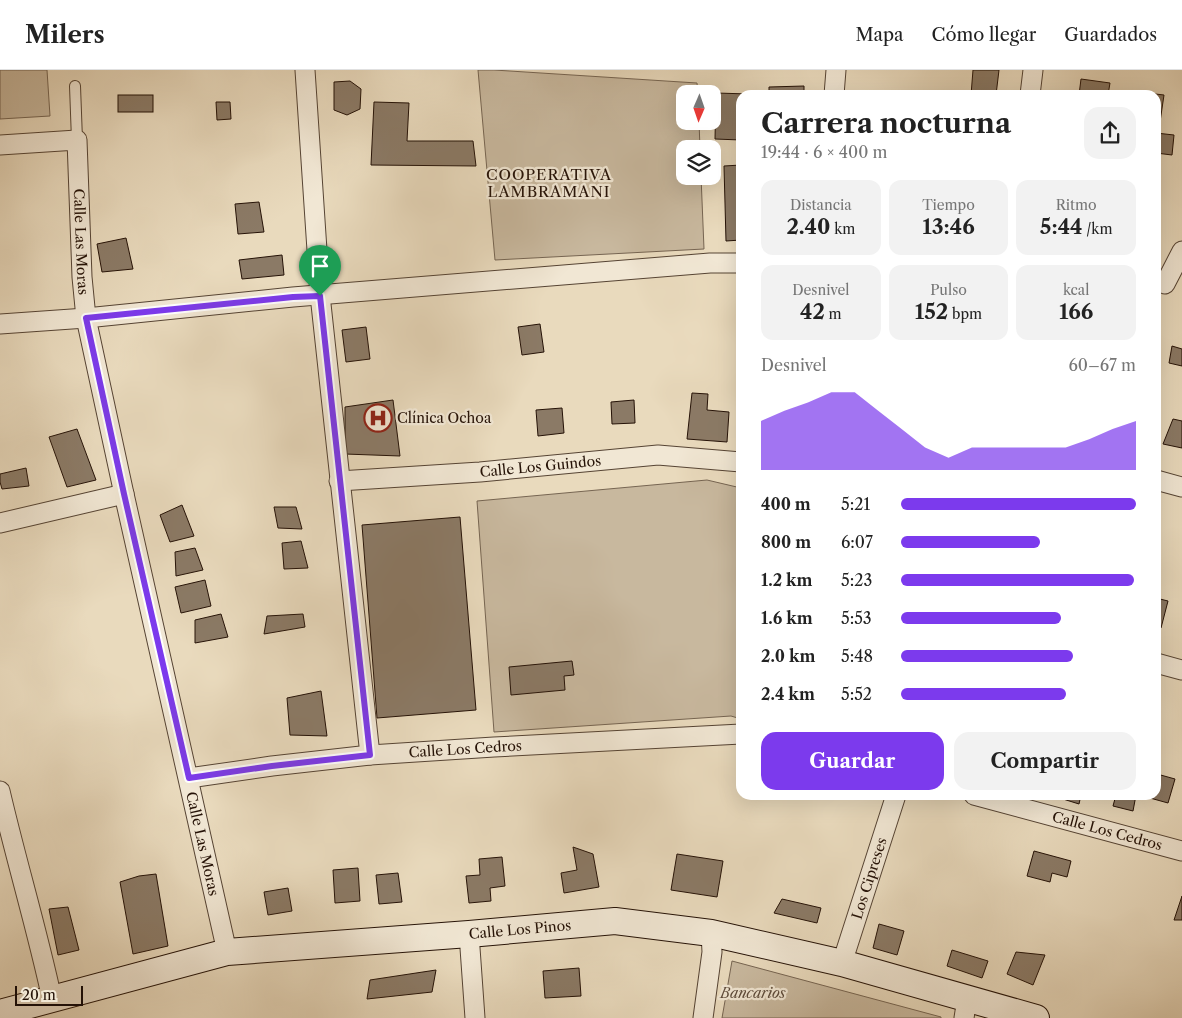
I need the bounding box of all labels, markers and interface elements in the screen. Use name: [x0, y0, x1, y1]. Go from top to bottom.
text: Milers: [25, 20, 105, 49]
text: Mapa: [855, 24, 904, 46]
text: Cómo llegar: [932, 24, 1036, 46]
text: Guardados: [1064, 24, 1157, 46]
north arrow: [676, 85, 721, 130]
map controls: [676, 85, 721, 185]
text: Carrera nocturna: [761, 106, 1011, 140]
button: share: [1084, 107, 1136, 159]
button: layers: [676, 140, 721, 185]
text: 19:44 · 6 × 400 m: [761, 142, 887, 162]
district label: COOPERATIVA LAMBRAMANI: [486, 165, 612, 201]
street label: Calle Las Moras: [70, 188, 93, 296]
text: Distancia: [790, 196, 852, 214]
text: Tiempo: [922, 196, 975, 214]
text: Ritmo: [1056, 196, 1097, 214]
text: 2.40: [786, 214, 830, 239]
text: 13:46: [922, 214, 975, 239]
text: 5:44: [1040, 214, 1083, 239]
text: km: [830, 220, 855, 238]
text: /km: [1083, 220, 1112, 238]
pin: [299, 245, 341, 296]
icon: arrive: [306, 252, 334, 280]
text: Desnivel: [792, 281, 850, 299]
text: Pulso: [930, 281, 967, 299]
text: kcal: [1063, 281, 1089, 299]
text: 42: [800, 299, 825, 324]
text: 152: [915, 299, 948, 324]
text: 166: [1059, 299, 1093, 324]
text: m: [825, 305, 842, 323]
text: bpm: [948, 305, 982, 323]
text: Desnivel: [761, 355, 827, 375]
text: 60–67 m: [1068, 355, 1136, 375]
hospital icon: Clínica Ochoa: [363, 403, 393, 433]
place label: Clínica Ochoa: [397, 409, 492, 427]
street label: Calle Los Guindos: [479, 451, 602, 481]
text: 400 m: [761, 494, 811, 514]
text: 5:21: [841, 494, 870, 514]
text: 800 m: [761, 532, 811, 552]
text: 6:07: [841, 532, 873, 552]
text: 1.2 km: [761, 570, 813, 590]
text: 5:23: [841, 570, 872, 590]
text: 1.6 km: [761, 608, 813, 628]
text: 5:53: [841, 608, 872, 628]
text: 2.0 km: [761, 646, 815, 666]
text: 5:48: [841, 646, 873, 666]
text: 2.4 km: [761, 684, 815, 704]
text: 5:52: [841, 684, 872, 704]
button: Guardar: [761, 732, 944, 790]
button: Compartir: [954, 732, 1136, 790]
street label: Calle Los Cedros: [408, 737, 522, 761]
street label: Calle Las Moras: [182, 790, 223, 898]
street label: Calle Los Cedros: [1050, 807, 1164, 854]
street label: Los Cipreses: [848, 835, 891, 921]
street label: Calle Los Pinos: [468, 916, 572, 943]
scale bar: [15, 983, 82, 1006]
park label: Bancarios: [719, 984, 787, 1002]
text: 20 m: [22, 986, 56, 1004]

